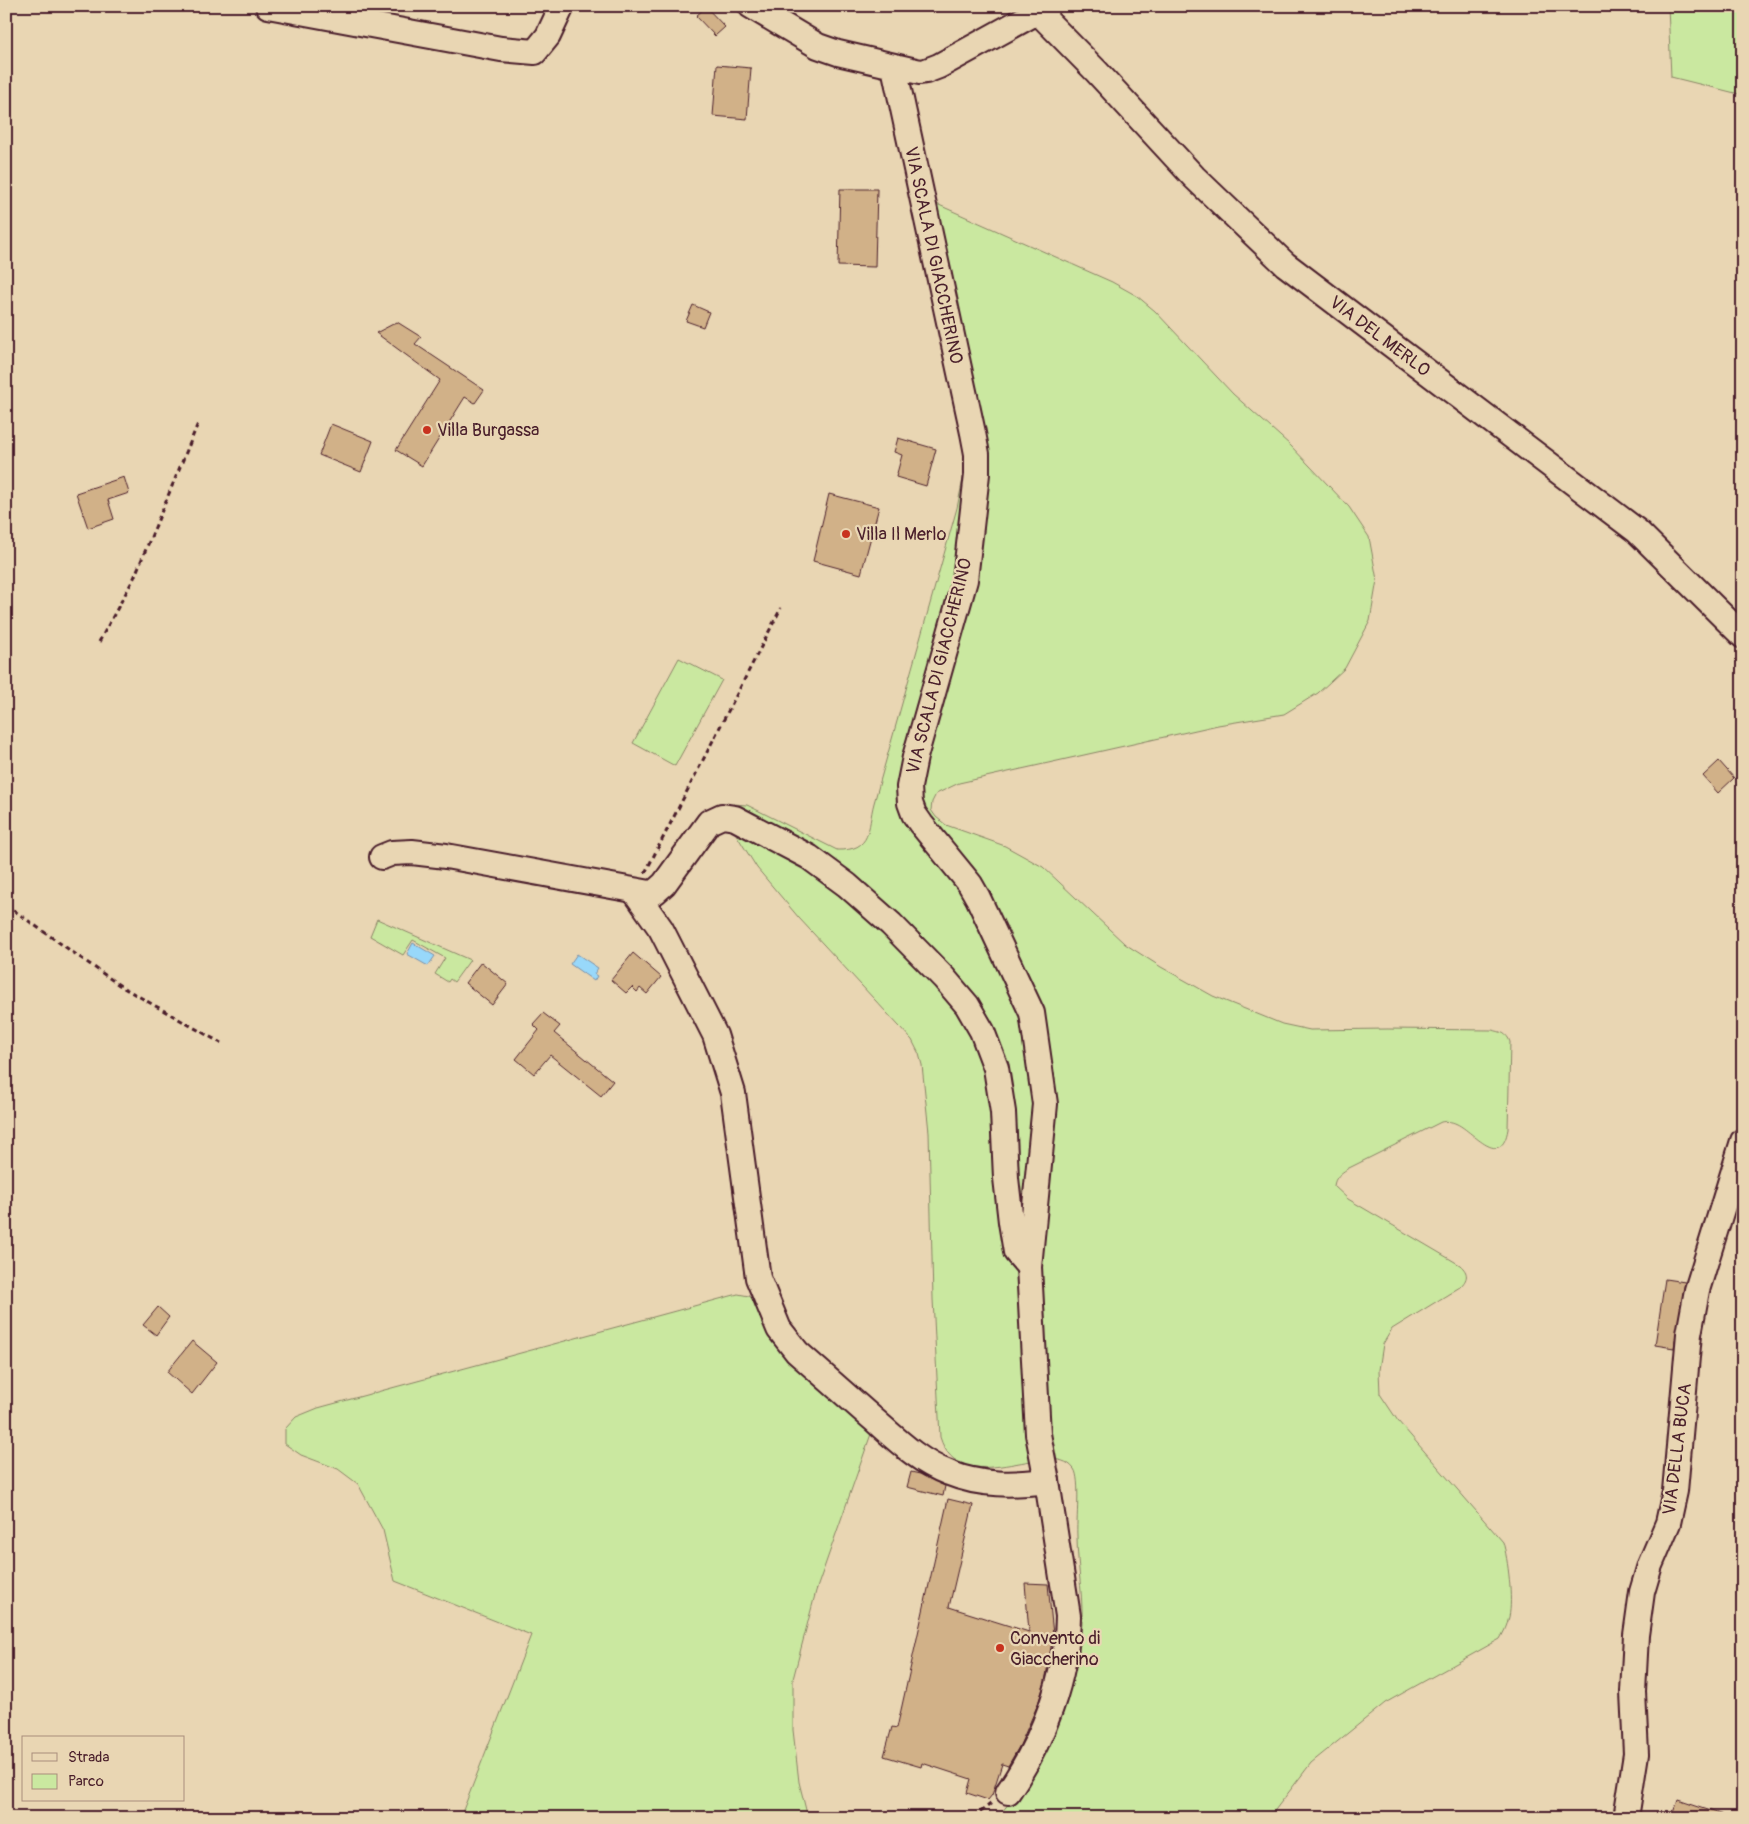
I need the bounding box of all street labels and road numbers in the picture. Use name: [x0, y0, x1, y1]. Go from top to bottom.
street label: VIA SCALA DI GIACCHERINO: [899, 144, 968, 366]
street label: VIA DEL MERLO: [1325, 291, 1435, 382]
street label: VIA SCALA DI GIACCHERINO: [902, 556, 977, 776]
street label: VIA DELLA BUCA: [1658, 1381, 1697, 1516]

